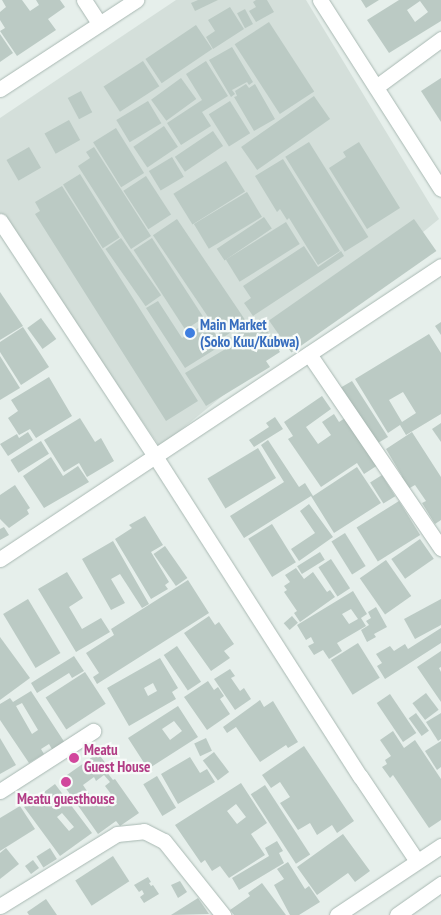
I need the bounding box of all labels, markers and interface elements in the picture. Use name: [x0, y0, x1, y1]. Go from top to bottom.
place label: Main Market (Soko Kuu/Kubwa): [200, 315, 300, 350]
marker: Main Market (Soko Kuu/Kubwa): [184, 327, 196, 339]
place label: Meatu Guest House: [84, 740, 150, 775]
marker: Meatu Guest House: [68, 752, 80, 764]
marker: Meatu guesthouse: [60, 776, 72, 788]
place label: Meatu guesthouse: [17, 790, 115, 808]

